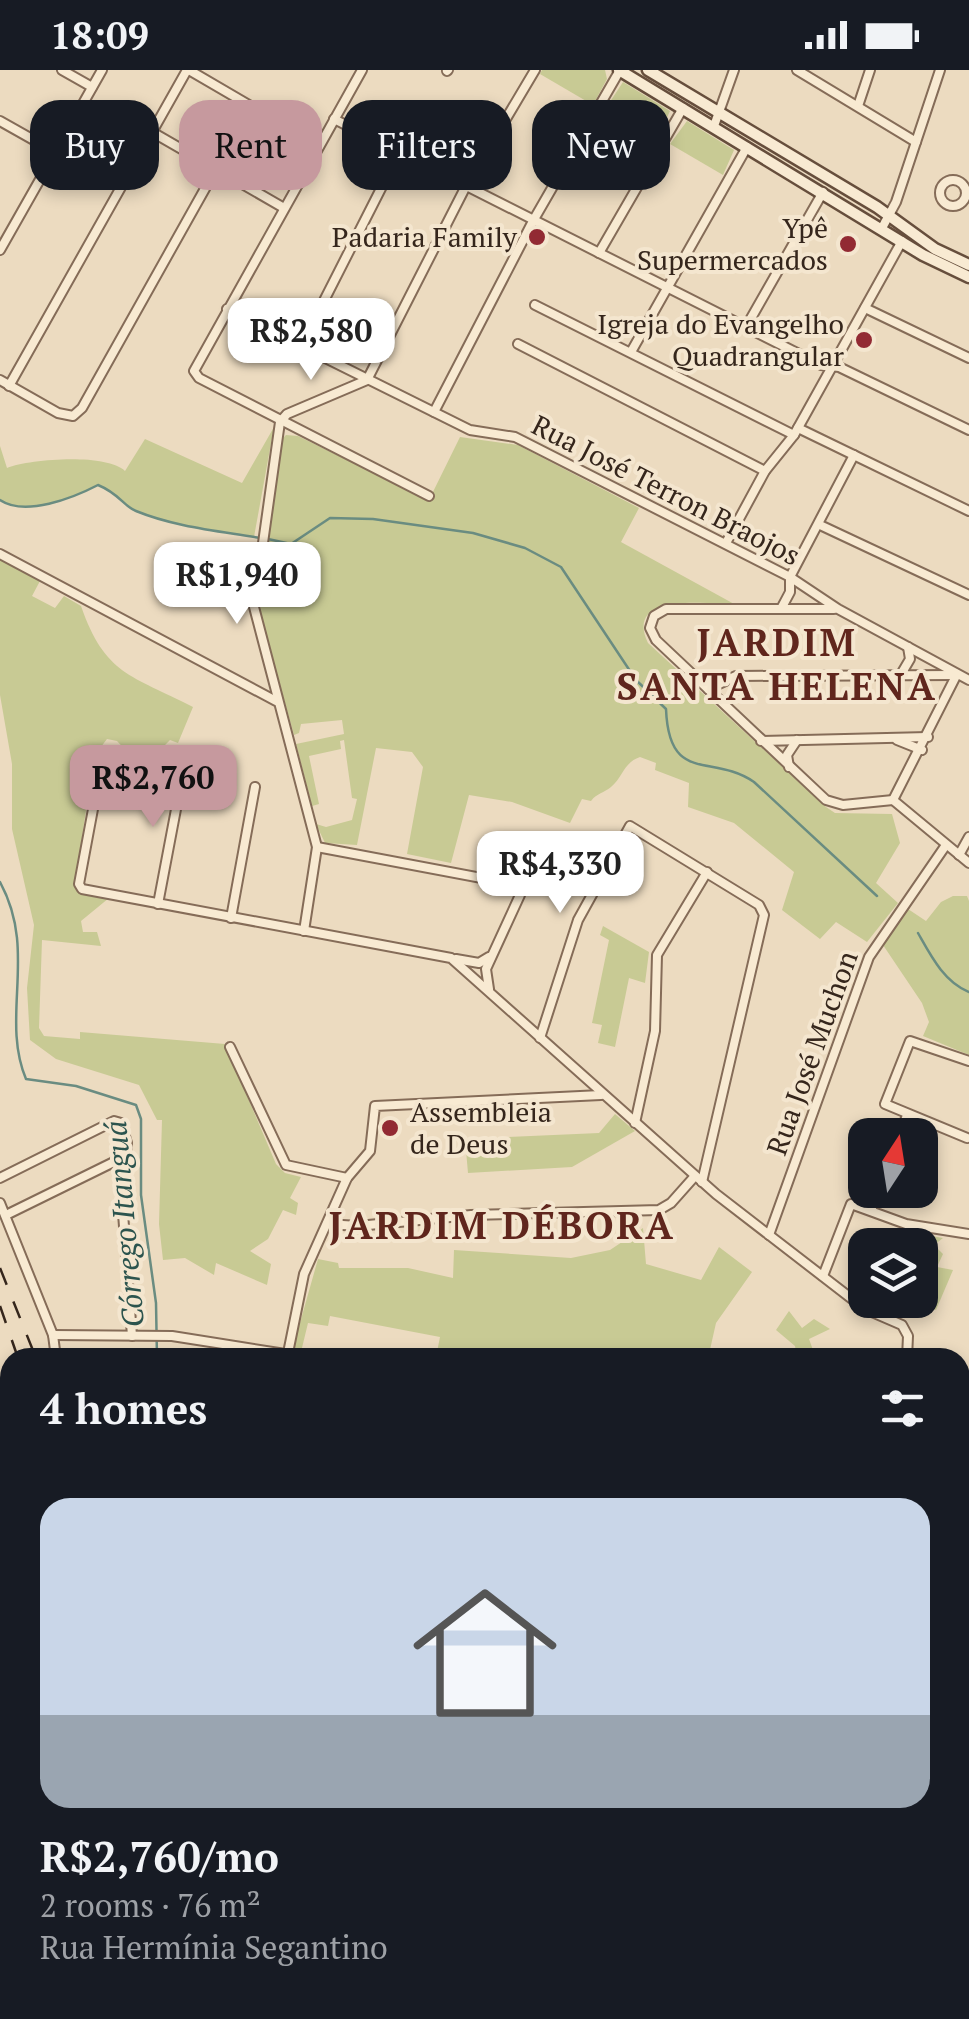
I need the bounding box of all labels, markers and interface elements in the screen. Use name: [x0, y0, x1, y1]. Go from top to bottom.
text: 18:09: [50, 10, 149, 60]
chip: Buy: [30, 100, 159, 190]
chip: Rent: [179, 100, 322, 190]
chip: Filters: [342, 100, 512, 190]
chip: New: [532, 100, 670, 190]
place label: Ypê Supermercados: [637, 209, 828, 278]
place label: Padaria Family: [332, 218, 518, 255]
marker: Padaria Family: [526, 226, 548, 248]
marker: Ypê Supermercados: [837, 233, 859, 255]
pin: R$2,580: [219, 298, 403, 383]
place label: Igreja do Evangelho Quadrangular: [597, 305, 844, 374]
text: R$2,580: [250, 309, 372, 351]
marker: Igreja do Evangelho Quadrangular: [853, 329, 875, 351]
street label: Rua José Terron Braojos: [526, 406, 807, 573]
pin: R$1,940: [145, 542, 329, 627]
text: R$1,940: [176, 553, 298, 595]
district label: JARDIM SANTA HELENA: [616, 617, 938, 711]
pin: R$2,760: [61, 745, 245, 830]
text: R$2,760: [92, 756, 214, 798]
pin: R$4,330: [468, 831, 652, 916]
text: R$4,330: [499, 842, 621, 884]
street label: Rua José Muchon: [757, 945, 866, 1160]
place label: Assembleia de Deus: [410, 1093, 552, 1162]
marker: Assembleia de Deus: [379, 1117, 401, 1139]
north arrow: [848, 1118, 938, 1208]
map controls: [848, 1118, 938, 1318]
water label: Córrego Itanguá: [95, 1119, 153, 1329]
district label: JARDIM DÉBORA: [329, 1200, 675, 1250]
button: layers: [848, 1228, 938, 1318]
text: 4 homes: [40, 1380, 207, 1436]
icon: filters: [875, 1381, 930, 1436]
icon: home: [395, 1563, 575, 1743]
text: R$2,760/mo: [40, 1828, 279, 1884]
text: 2 rooms · 76 m²: [40, 1884, 261, 1926]
text: Rua Hermínia Segantino: [40, 1926, 388, 1968]

